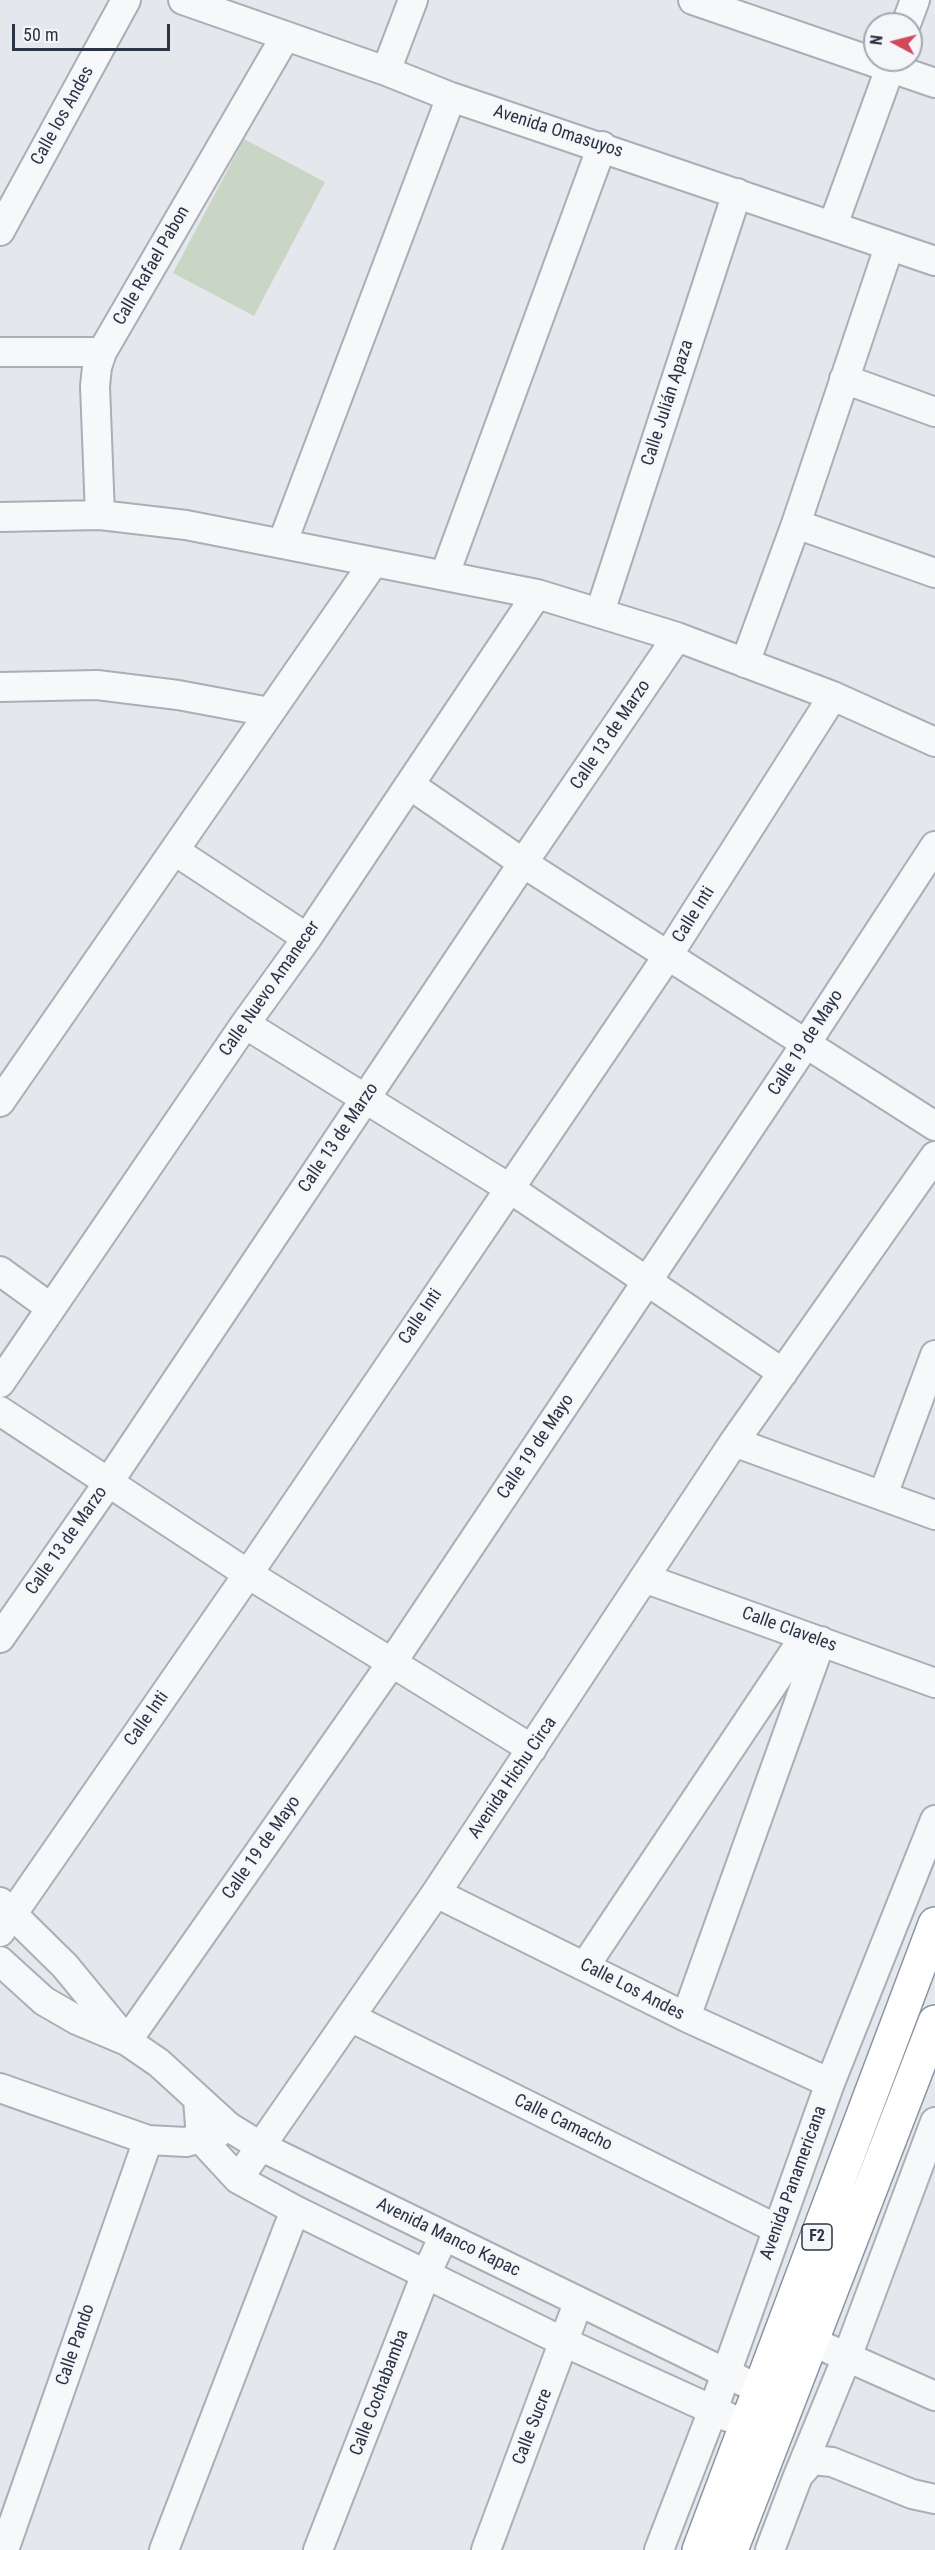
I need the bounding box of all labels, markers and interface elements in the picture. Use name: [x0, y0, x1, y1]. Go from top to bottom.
scale bar: [15, 12, 172, 50]
north arrow: [863, 12, 923, 72]
text: 50 m: [23, 24, 58, 45]
text: N: [867, 34, 887, 46]
street label: Calle los Andes: [27, 63, 99, 169]
street label: Avenida Omasuyos: [490, 101, 626, 163]
street label: Calle Rafael Pabon: [109, 203, 195, 329]
street label: Calle Julián Apaza: [637, 337, 699, 469]
street label: Calle 13 de Marzo: [566, 676, 656, 794]
street label: Calle Inti: [668, 883, 720, 947]
street label: Calle Nuevo Amanecer: [215, 917, 325, 1061]
street label: Calle 19 de Mayo: [764, 986, 848, 1100]
street label: Calle 13 de Marzo: [294, 1079, 384, 1197]
street label: Calle Inti: [395, 1285, 447, 1349]
street label: Calle 19 de Mayo: [493, 1391, 579, 1503]
street label: Calle 13 de Marzo: [22, 1483, 112, 1599]
street label: Calle Claveles: [739, 1603, 839, 1657]
street label: Calle Inti: [120, 1687, 174, 1751]
street label: Avenida Hichu Circa: [464, 1713, 562, 1843]
street label: Calle 19 de Mayo: [218, 1792, 306, 1904]
street label: Calle Los Andes: [576, 1954, 688, 2026]
street label: Calle Camacho: [510, 2090, 616, 2156]
street label: Avenida Panamericana: [756, 2103, 832, 2263]
street label: Avenida Manco Kapac: [373, 2194, 523, 2282]
road number: F2: [802, 2224, 832, 2250]
street label: Calle Pando: [52, 2301, 100, 2389]
street label: Calle Cochabamba: [346, 2327, 414, 2459]
street label: Calle Sucre: [509, 2386, 557, 2468]

